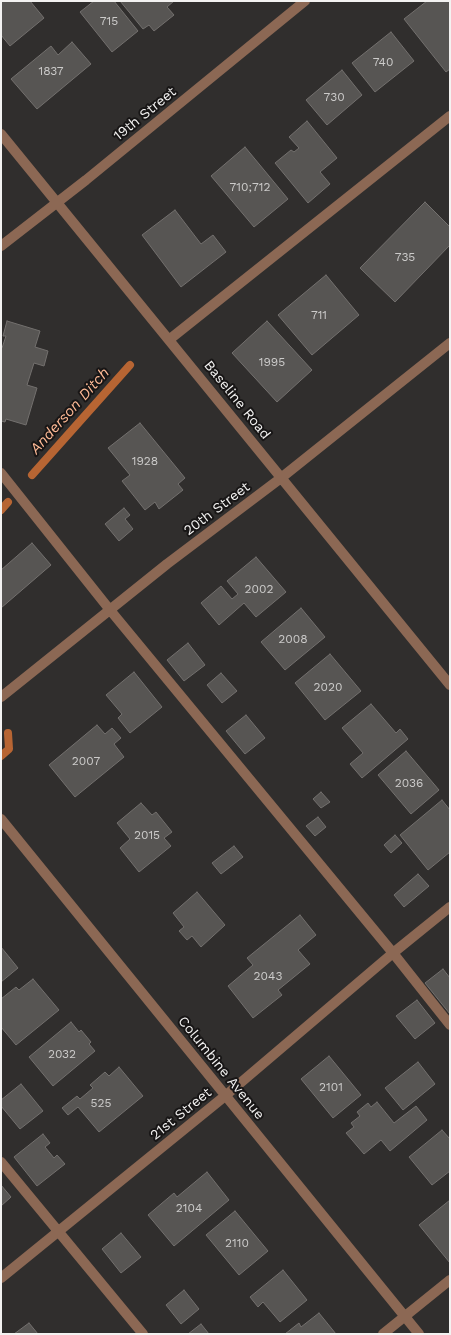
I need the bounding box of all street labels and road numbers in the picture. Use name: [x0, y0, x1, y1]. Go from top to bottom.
street label: 19th Street: [110, 84, 180, 144]
street label: Baseline Road: [200, 357, 274, 443]
street label: 20th Street: [181, 479, 253, 539]
street label: Columbine Avenue: [174, 1013, 268, 1123]
street label: 21st Street: [147, 1084, 215, 1144]

